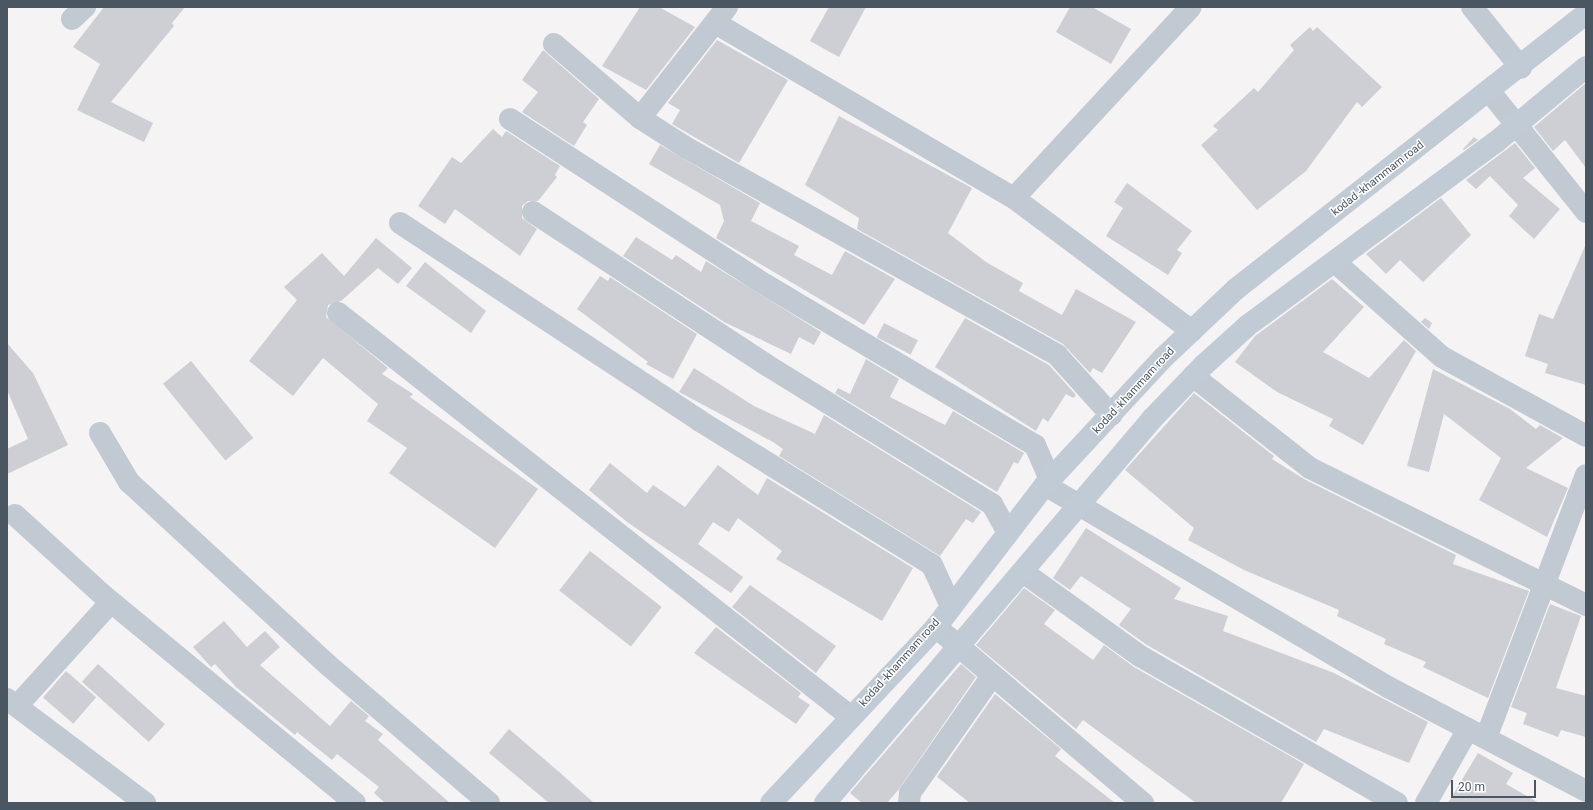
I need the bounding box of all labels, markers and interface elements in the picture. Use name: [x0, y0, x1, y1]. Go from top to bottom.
street label: kodad -khammam road: [1329, 139, 1427, 219]
street label: kodad -khammam road: [1091, 345, 1177, 437]
street label: kodad -khammam road: [857, 616, 943, 710]
scale bar: [1453, 772, 1538, 798]
text: 20 m: [1458, 780, 1485, 794]

